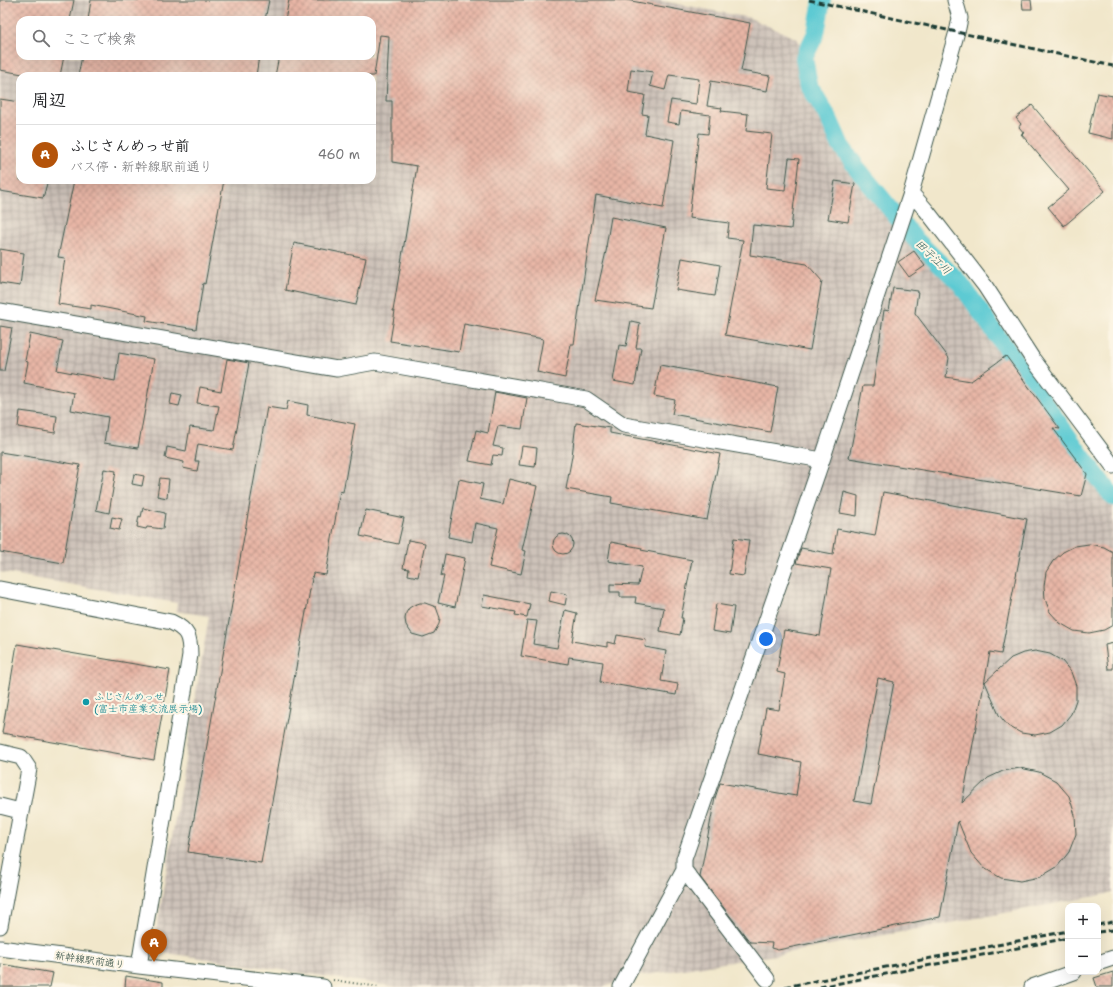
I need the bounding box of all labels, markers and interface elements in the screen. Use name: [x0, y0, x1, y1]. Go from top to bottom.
search box: [16, 16, 376, 60]
icon: search: [30, 27, 52, 49]
text: ここで検索: [62, 29, 137, 49]
text: 周辺: [32, 89, 66, 111]
text: ふじさんめっせ前: [70, 136, 190, 156]
text: A: [40, 146, 50, 163]
text: 460 m: [318, 146, 360, 163]
text: バス停 · 新幹線駅前通り: [70, 158, 213, 175]
water label: 田子江川: [912, 236, 954, 278]
your location: [756, 629, 776, 649]
place label: ふじさんめっせ (富士市産業交流展示場): [94, 690, 202, 715]
marker: ふじさんめっせ (富士市産業交流展示場): [81, 697, 91, 707]
map controls: [1065, 903, 1101, 975]
button: +: [1065, 903, 1101, 939]
pin: A: [141, 929, 167, 962]
button: −: [1065, 939, 1101, 975]
street label: 新幹線駅前通り: [54, 949, 126, 971]

